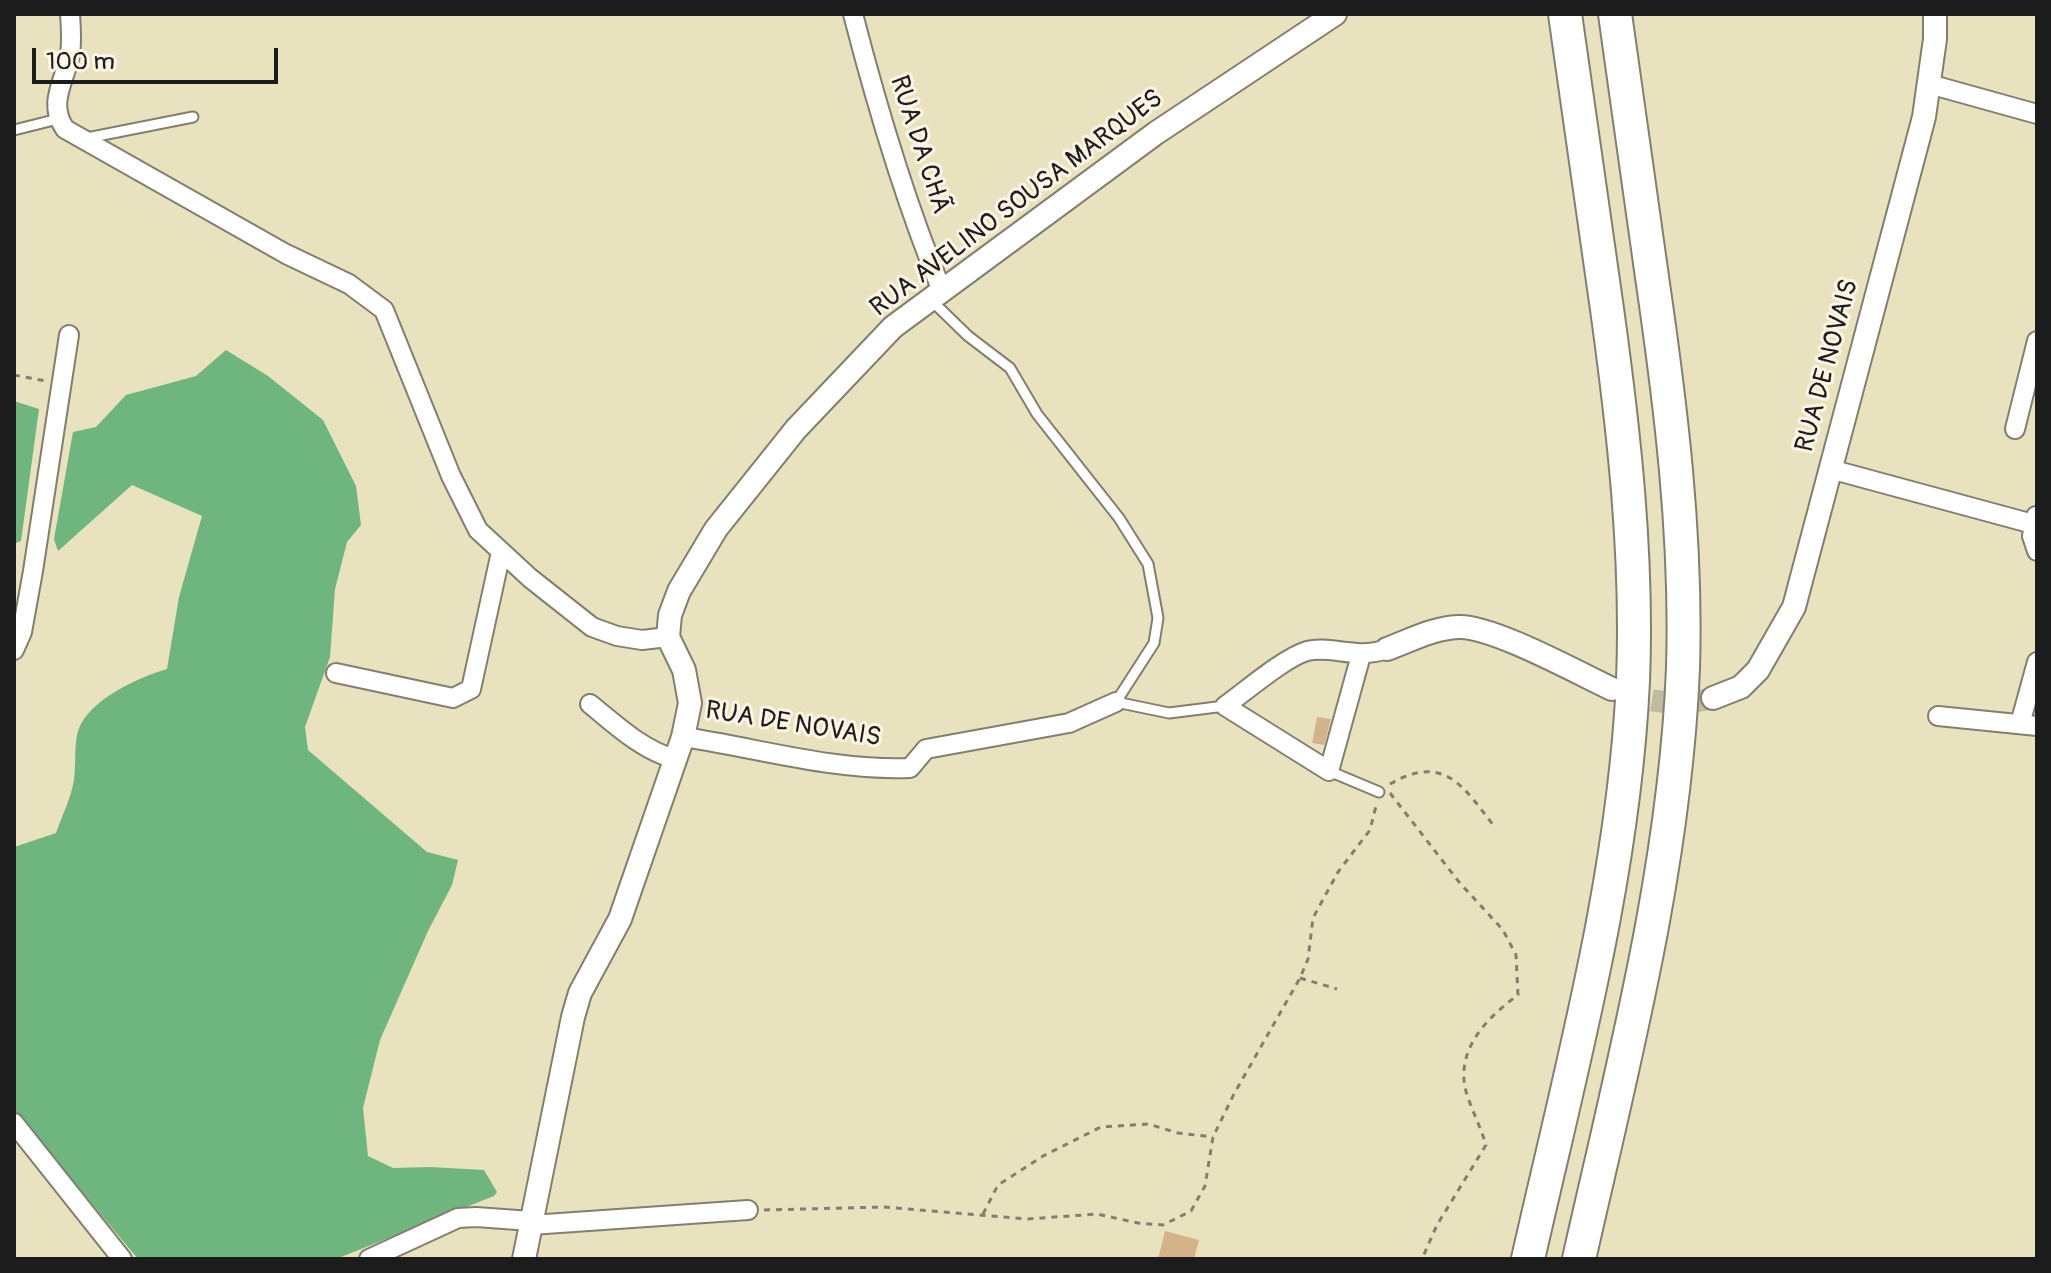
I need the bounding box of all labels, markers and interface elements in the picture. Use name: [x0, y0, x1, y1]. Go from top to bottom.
scale bar: [36, 32, 282, 82]
text: 100 m: [46, 47, 115, 76]
street label: RUA DA CHÃ: [882, 72, 956, 218]
street label: RUA AVELINO SOUSA MARQUES: [865, 84, 1169, 324]
street label: RUA DE NOVAIS: [1790, 276, 1866, 456]
street label: RUA DE NOVAIS: [703, 696, 883, 754]

